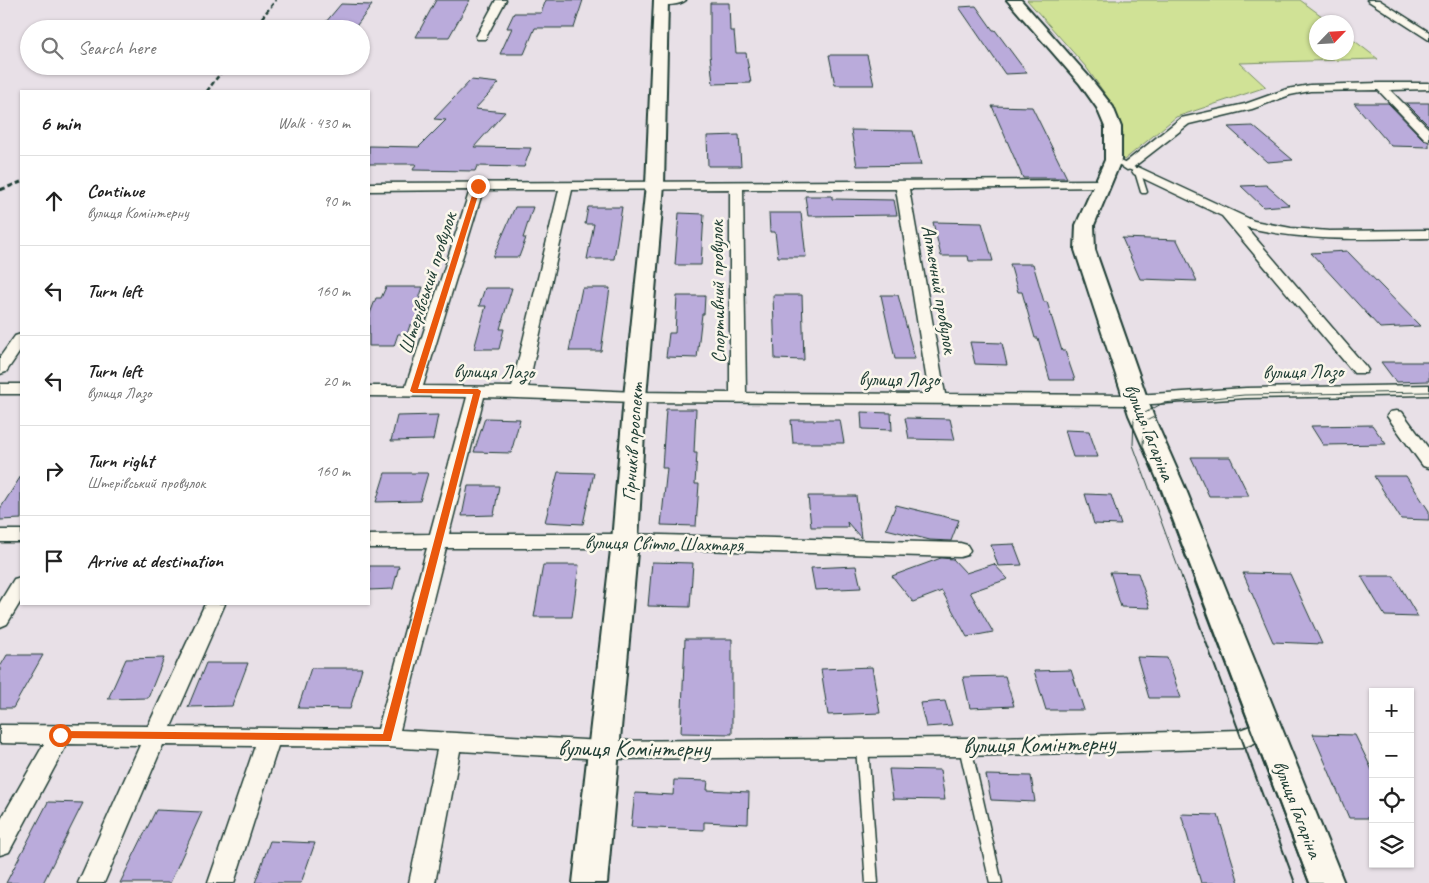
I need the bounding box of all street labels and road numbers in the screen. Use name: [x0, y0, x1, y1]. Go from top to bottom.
street label: Штерівський провулок: [393, 207, 463, 357]
street label: Спортивний провулок: [704, 219, 731, 364]
street label: Аптечний провулок: [916, 223, 963, 357]
street label: вулиця Лазо: [453, 358, 536, 386]
street label: вулиця Лазо: [1263, 358, 1345, 386]
street label: вулиця Лазо: [859, 367, 941, 393]
street label: Гірників проспект: [616, 380, 649, 502]
street label: вулиця Гагаріна: [1119, 380, 1181, 486]
street label: вулиця Світло Шахтаря: [584, 530, 744, 557]
street label: вулиця Комінтерну: [963, 728, 1117, 760]
street label: вулиця Комінтерну: [558, 733, 712, 763]
street label: вулиця Гагаріна: [1267, 757, 1328, 863]

